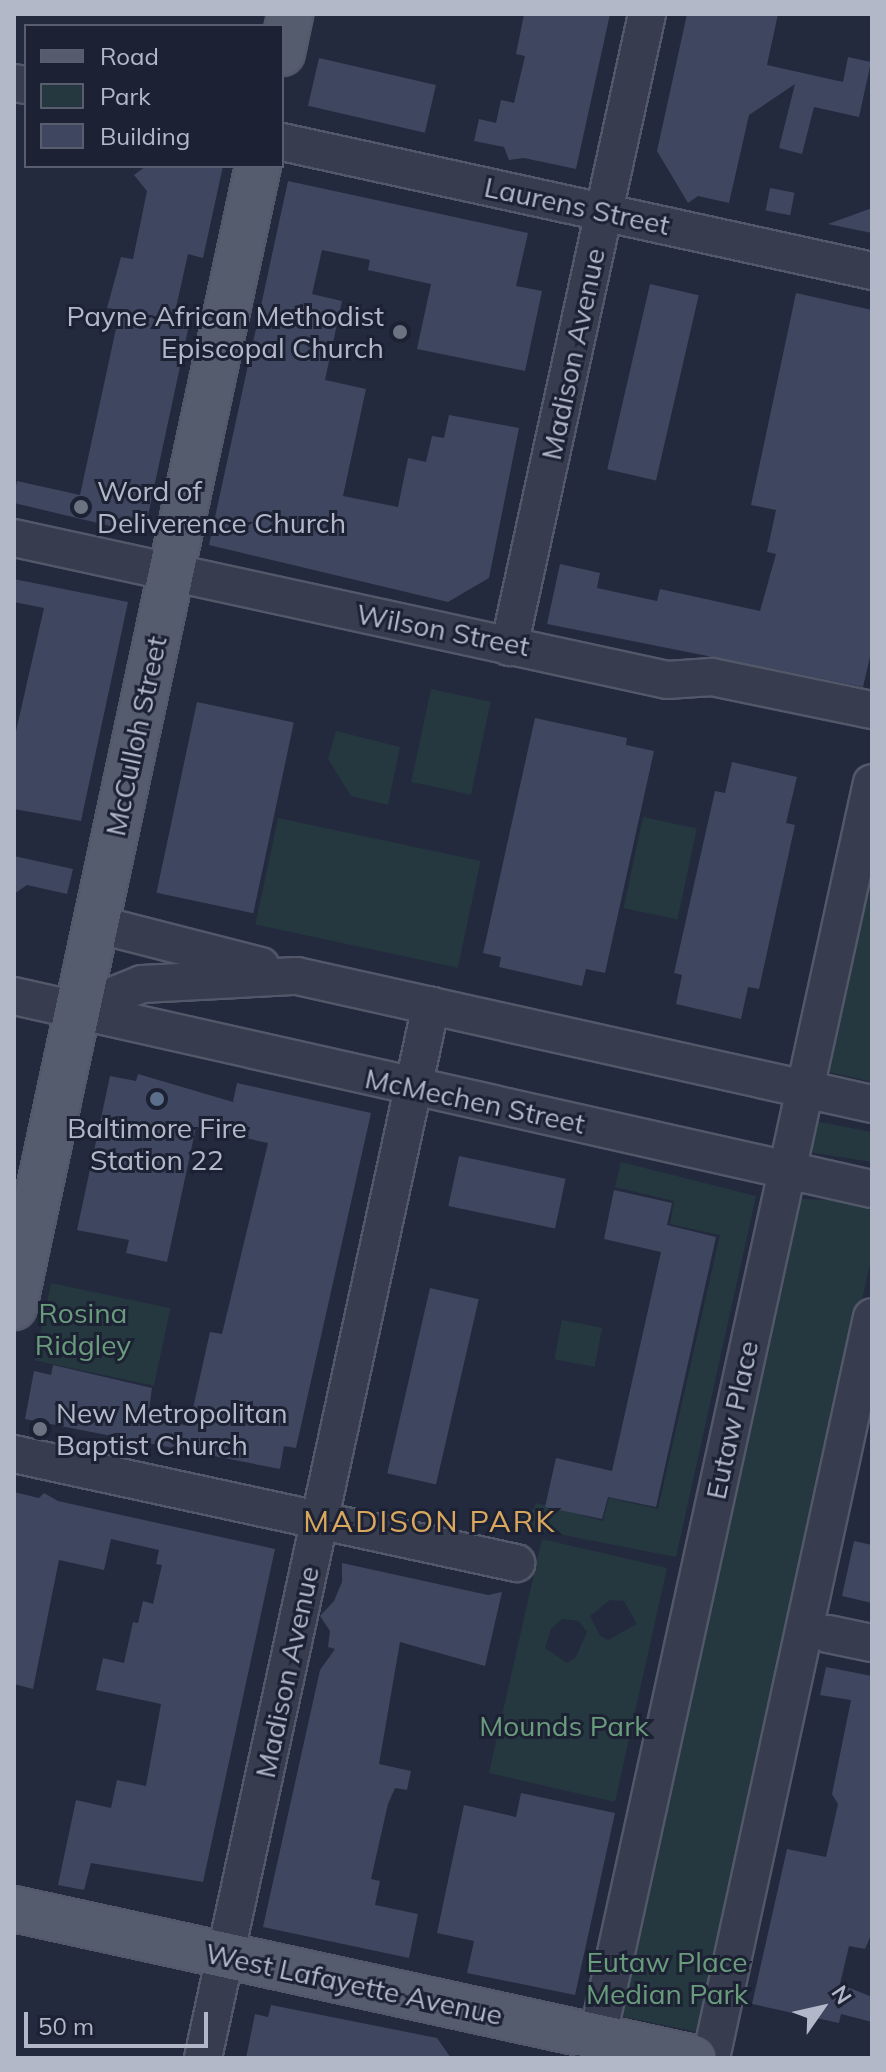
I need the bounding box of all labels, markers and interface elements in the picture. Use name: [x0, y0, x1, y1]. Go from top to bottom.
legend: [24, 24, 284, 168]
text: Road: [100, 41, 159, 71]
text: Park: [100, 81, 151, 111]
text: Building: [100, 121, 190, 151]
street label: Laurens Street: [481, 170, 673, 242]
street label: Madison Avenue: [534, 245, 612, 463]
place label: Payne African Methodist Episcopal Church: [67, 299, 384, 365]
marker: Payne African Methodist Episcopal Church: [391, 323, 409, 341]
place label: Word of Deliverence Church: [97, 474, 346, 540]
marker: Word of Deliverence Church: [72, 498, 90, 516]
street label: Wilson Street: [354, 597, 532, 663]
street label: McCulloh Street: [98, 633, 174, 839]
street label: McMechen Street: [362, 1061, 588, 1141]
marker: Baltimore Fire Station 22: [148, 1090, 166, 1108]
place label: Baltimore Fire Station 22: [67, 1111, 247, 1177]
park label: Rosina Ridgley: [35, 1296, 131, 1362]
street label: Eutaw Place: [699, 1338, 765, 1502]
place label: New Metropolitan Baptist Church: [56, 1396, 288, 1462]
marker: New Metropolitan Baptist Church: [31, 1420, 49, 1438]
district label: MADISON PARK: [303, 1503, 557, 1539]
street label: Madison Avenue: [248, 1563, 326, 1781]
park label: Mounds Park: [479, 1709, 649, 1743]
street label: West Lafayette Avenue: [202, 1936, 506, 2032]
park label: Eutaw Place Median Park: [586, 1945, 748, 2011]
north arrow: [782, 1968, 862, 2048]
text: N: [826, 1980, 858, 2009]
scale bar: [28, 1996, 212, 2046]
text: 50 m: [38, 2011, 94, 2041]

